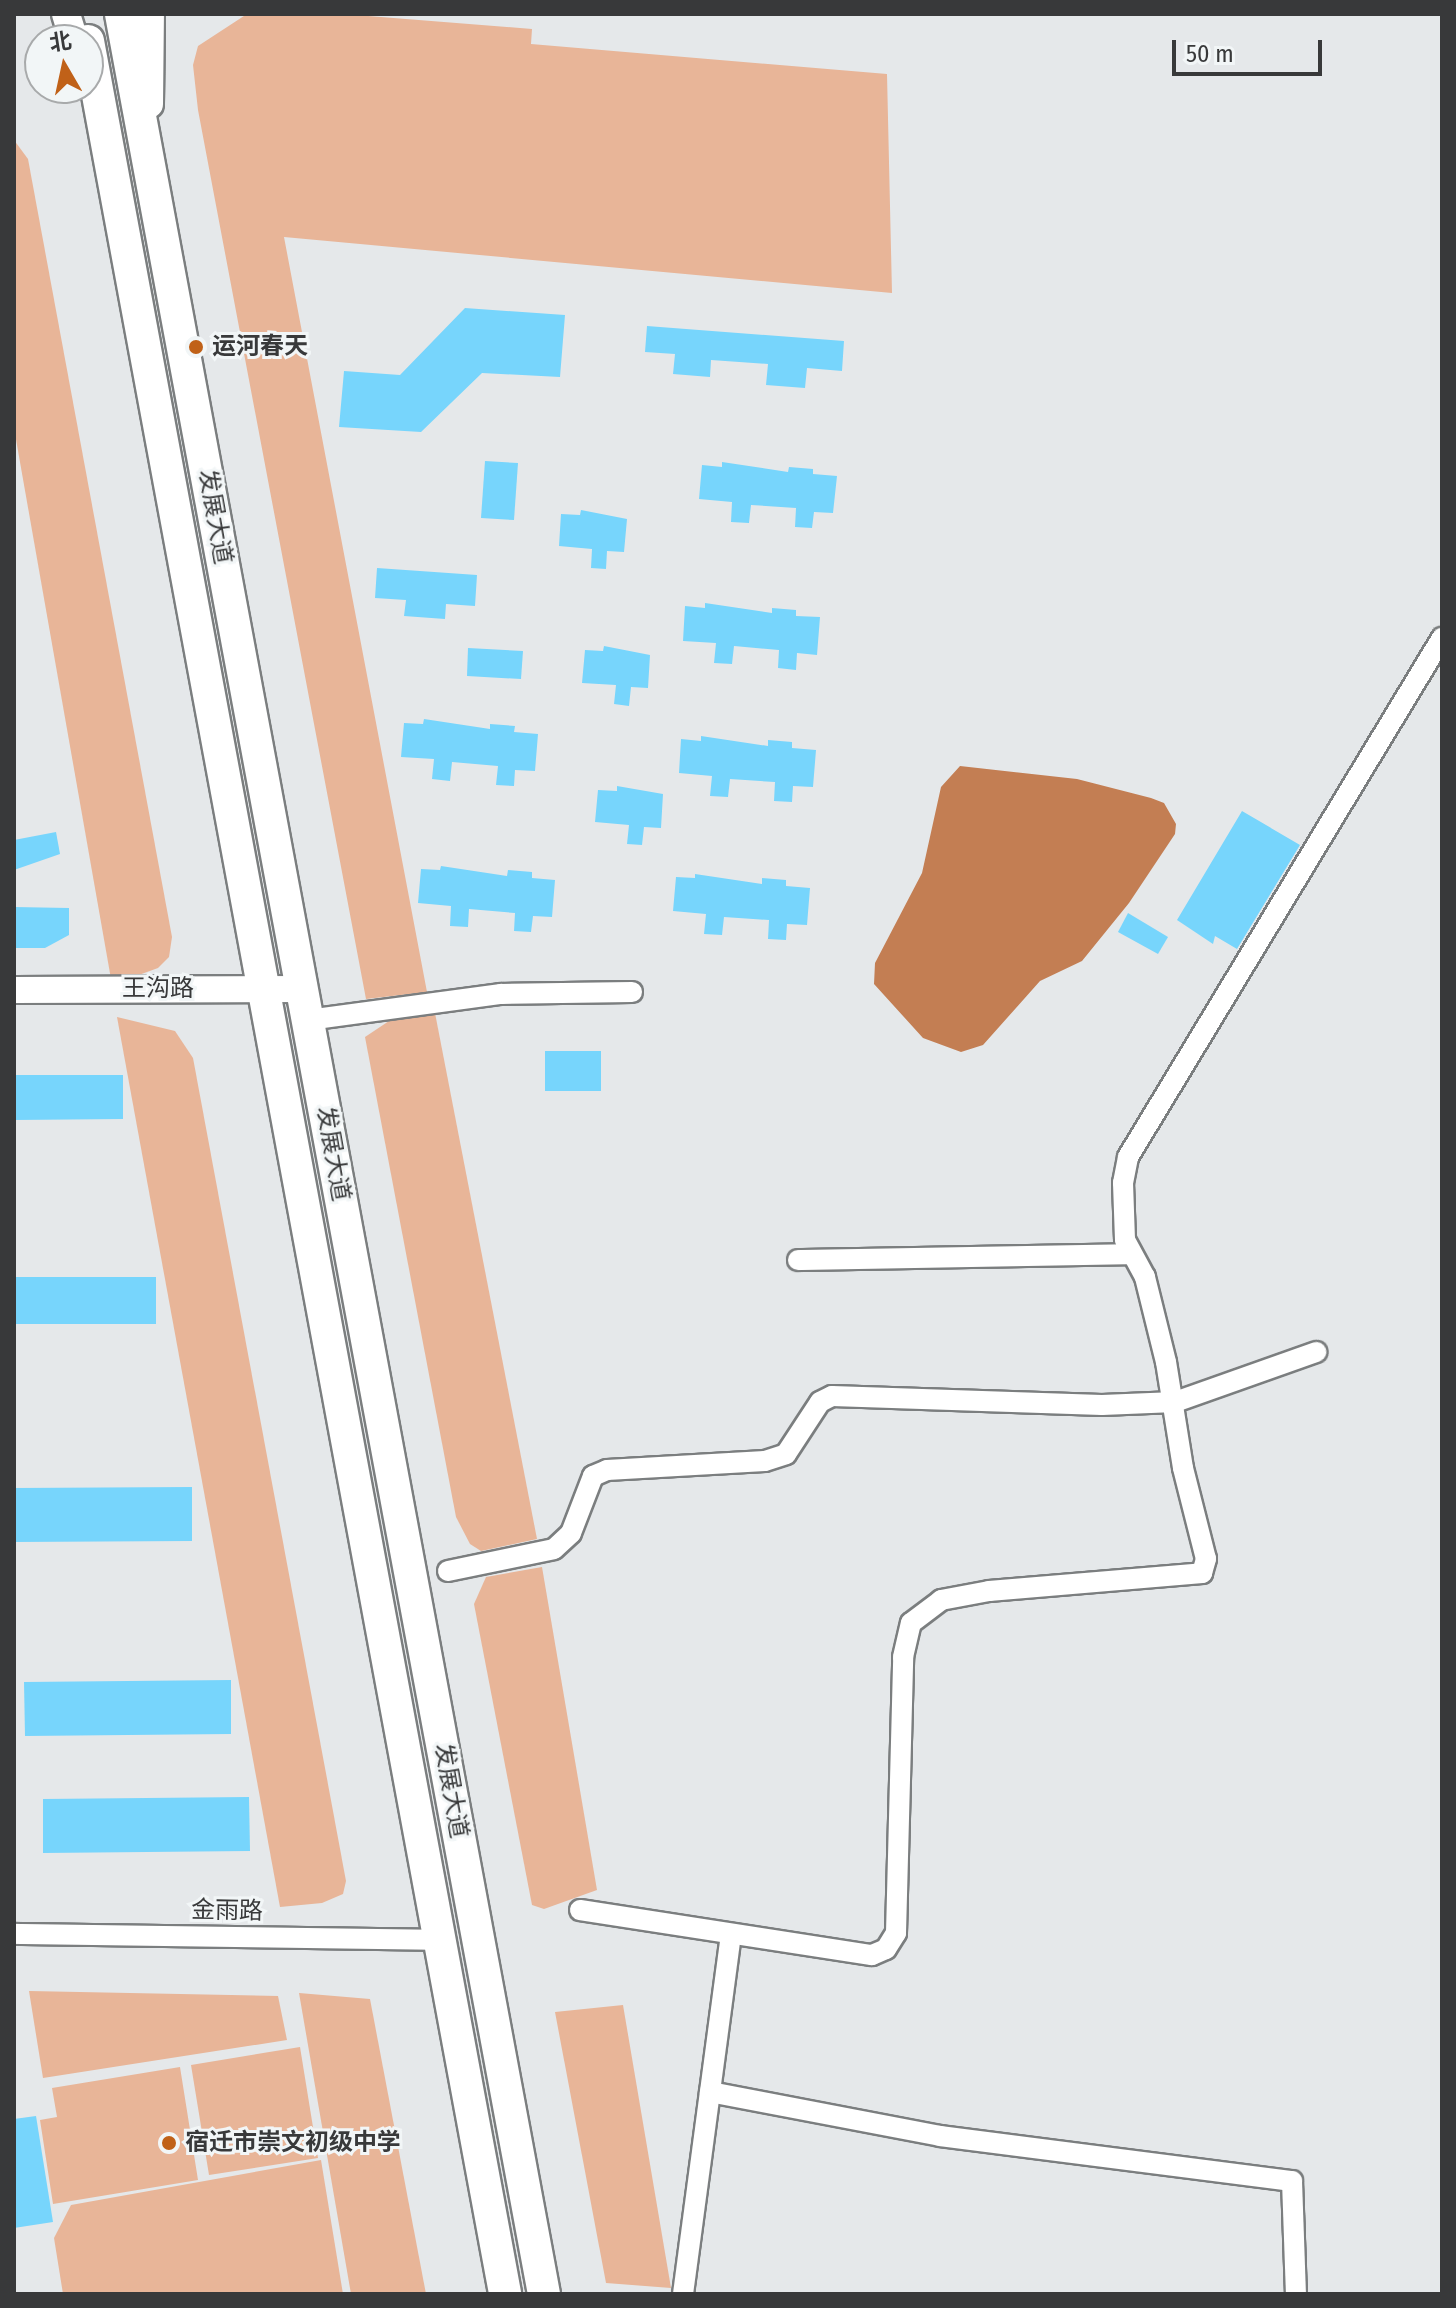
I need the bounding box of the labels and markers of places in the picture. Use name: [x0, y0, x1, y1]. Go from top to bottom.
place label: 运河春天: [212, 333, 308, 361]
marker: 运河春天: [187, 338, 205, 356]
place label: 宿迁市崇文初级中学: [185, 2129, 401, 2157]
marker: 宿迁市崇文初级中学: [160, 2134, 178, 2152]

